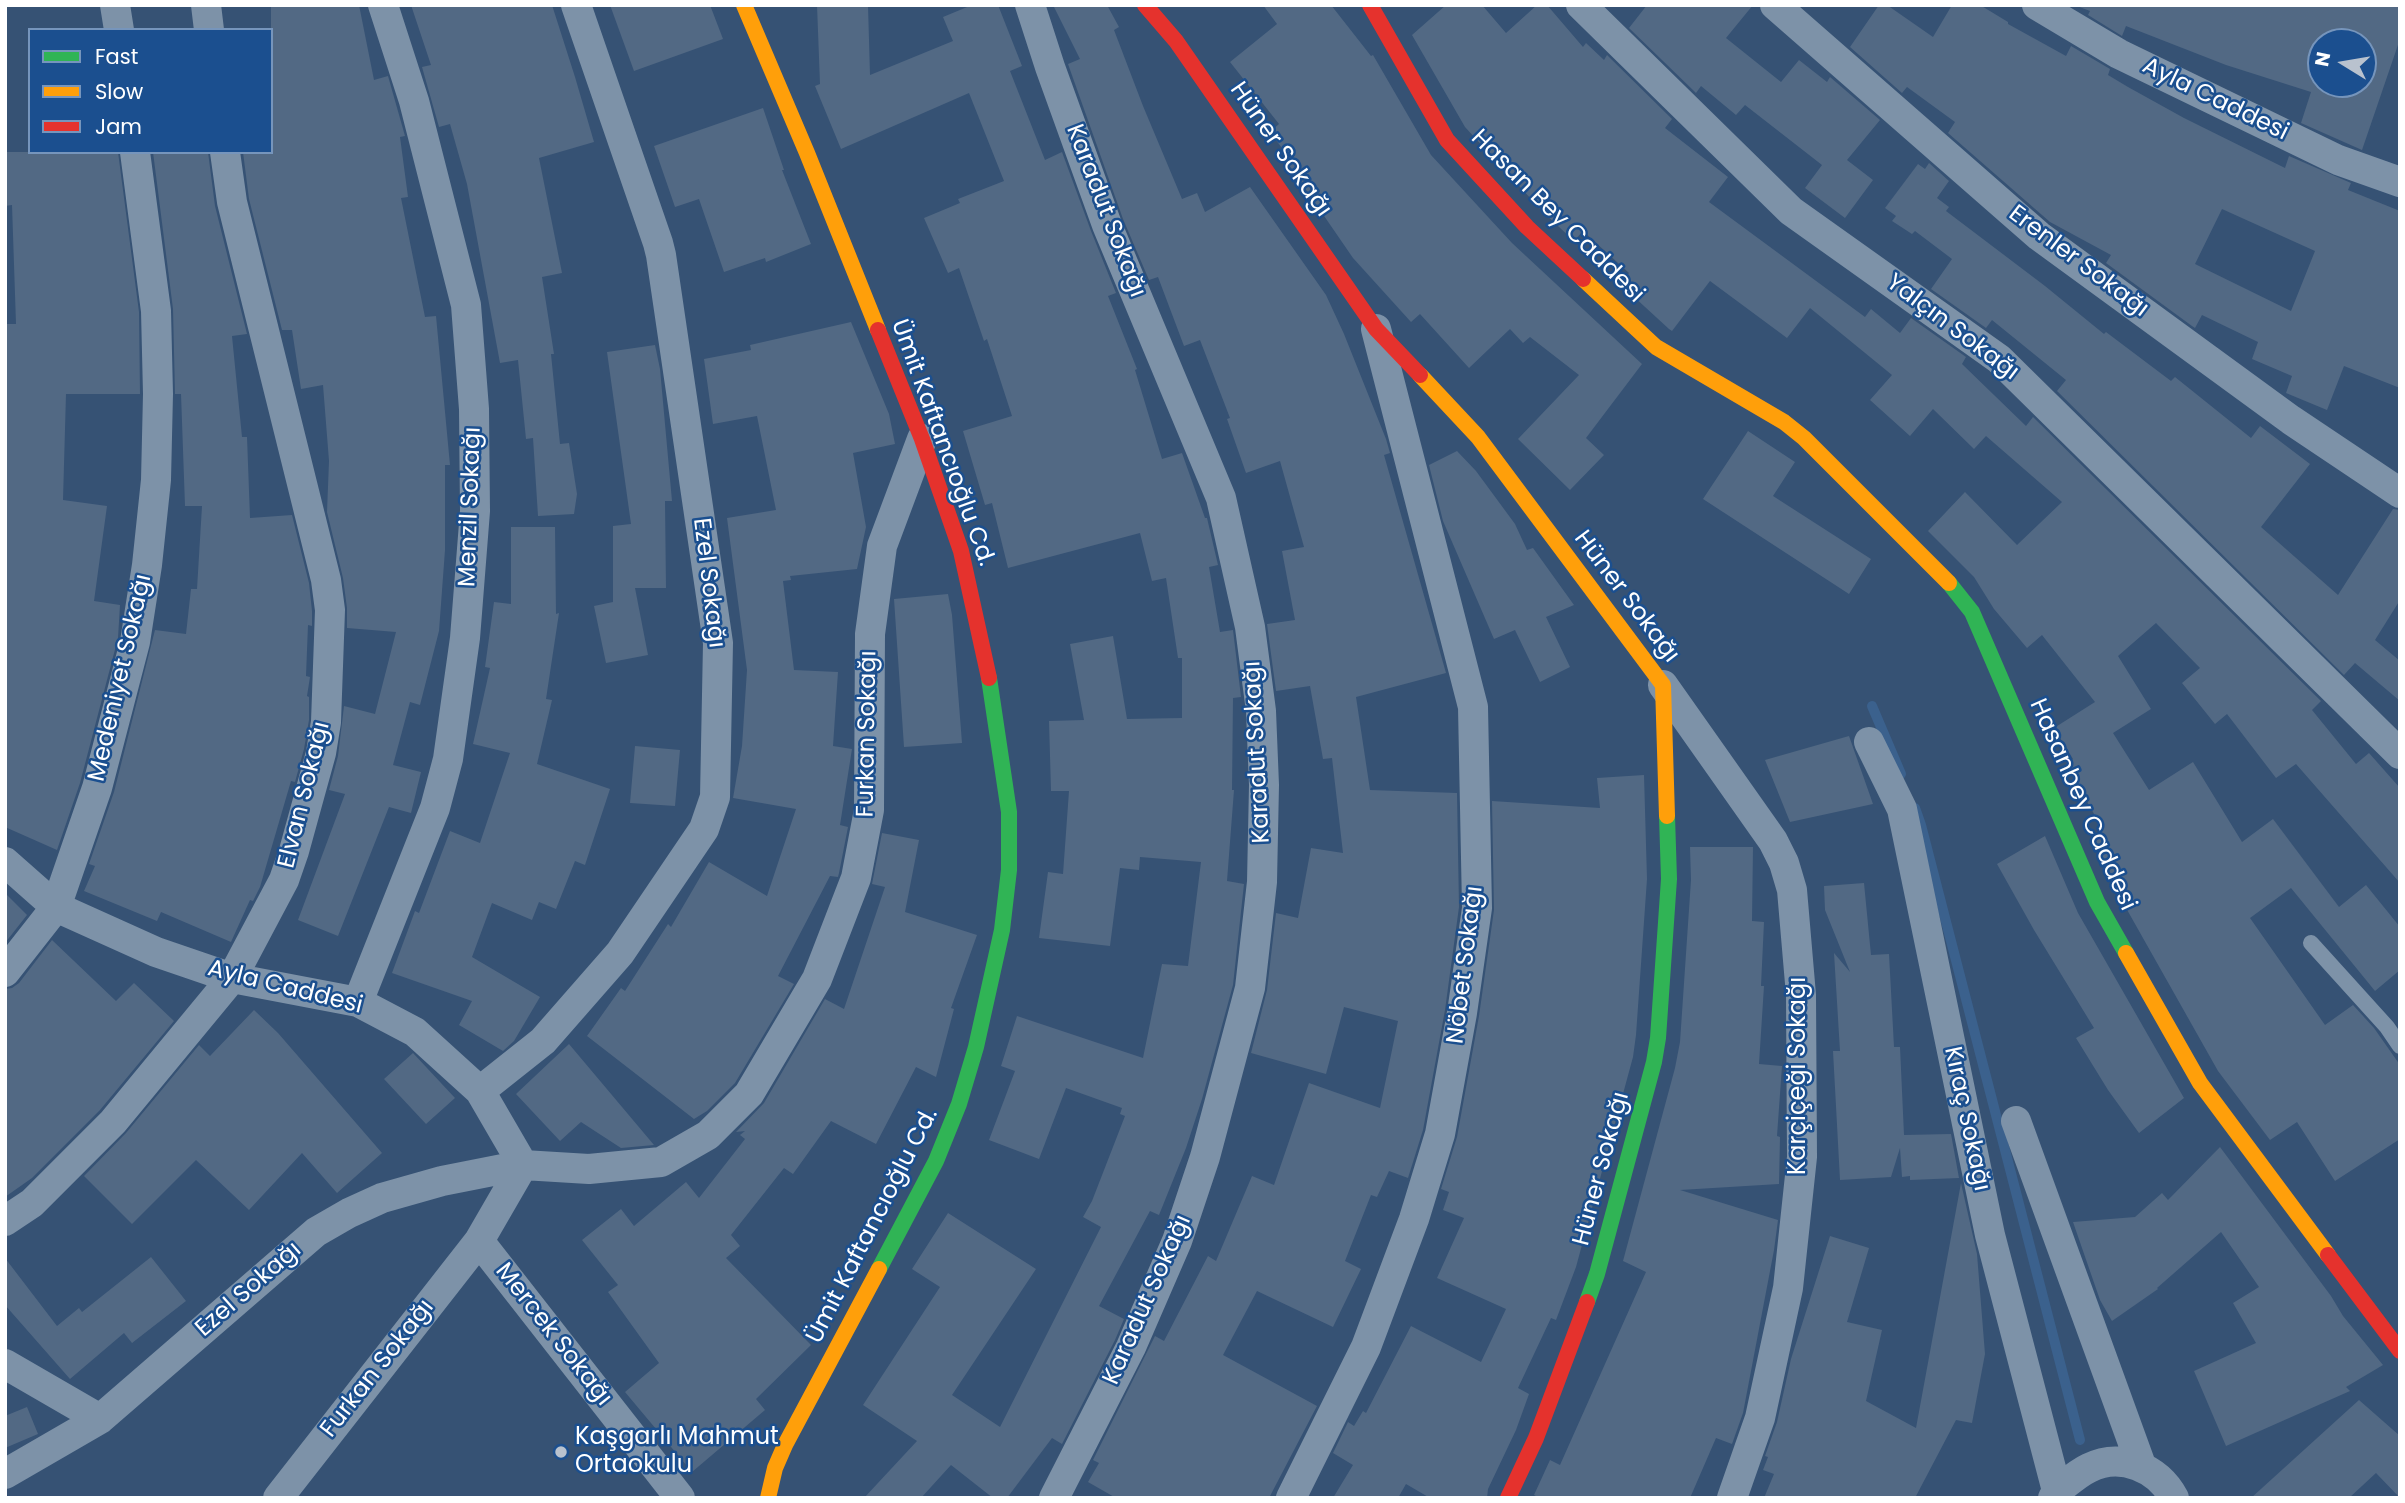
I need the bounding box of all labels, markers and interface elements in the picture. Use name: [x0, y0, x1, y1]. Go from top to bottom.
legend: [28, 28, 273, 154]
north arrow: [2307, 28, 2377, 98]
text: Fast: [95, 42, 138, 71]
text: N: [2308, 50, 2337, 69]
street label: Ayla Caddesi: [2137, 52, 2293, 148]
text: Slow: [95, 77, 143, 106]
street label: Hüner Sokağı: [1223, 77, 1337, 223]
text: Jam: [95, 112, 142, 141]
street label: Karadut Sokağı: [1059, 121, 1151, 301]
street label: Hasan Bey Caddesi: [1464, 124, 1650, 310]
street label: Erenler Sokağı: [2002, 200, 2154, 324]
street label: Yalçın Sokağı: [1880, 269, 2024, 387]
street label: Ümit Kaftancıoğlu Cd.: [884, 316, 1000, 570]
street label: Menzil Sokağı: [454, 426, 488, 588]
street label: Ezel Sokağı: [686, 516, 730, 650]
street label: Hüner Sokağı: [1567, 525, 1685, 669]
street label: Medeniyet Sokağı: [83, 572, 159, 784]
street label: Furkan Sokağı: [852, 650, 884, 818]
street label: Karadut Sokağı: [1239, 660, 1277, 844]
street label: Hasanbey Caddesi: [2022, 695, 2142, 915]
street label: Elvan Sokağı: [273, 719, 337, 871]
street label: Nöbet Sokağı: [1442, 885, 1490, 1045]
street label: Ayla Caddesi: [205, 955, 365, 1021]
street label: Karçiçeği Sokağı: [1785, 977, 1813, 1175]
street label: Kıraç Sokağı: [1937, 1044, 1995, 1194]
street label: Hüner Sokağı: [1568, 1089, 1636, 1249]
street label: Ümit Kaftancıoğlu Cd.: [801, 1103, 945, 1349]
street label: Karadut Sokağı: [1098, 1211, 1198, 1389]
street label: Ezel Sokağı: [190, 1236, 308, 1344]
street label: Mercek Sokağı: [488, 1258, 618, 1412]
street label: Furkan Sokağı: [315, 1294, 441, 1444]
place label: Kaşgarlı Mahmut Ortaokulu: [575, 1424, 779, 1480]
marker: Kaşgarlı Mahmut Ortaokulu: [553, 1444, 569, 1460]

